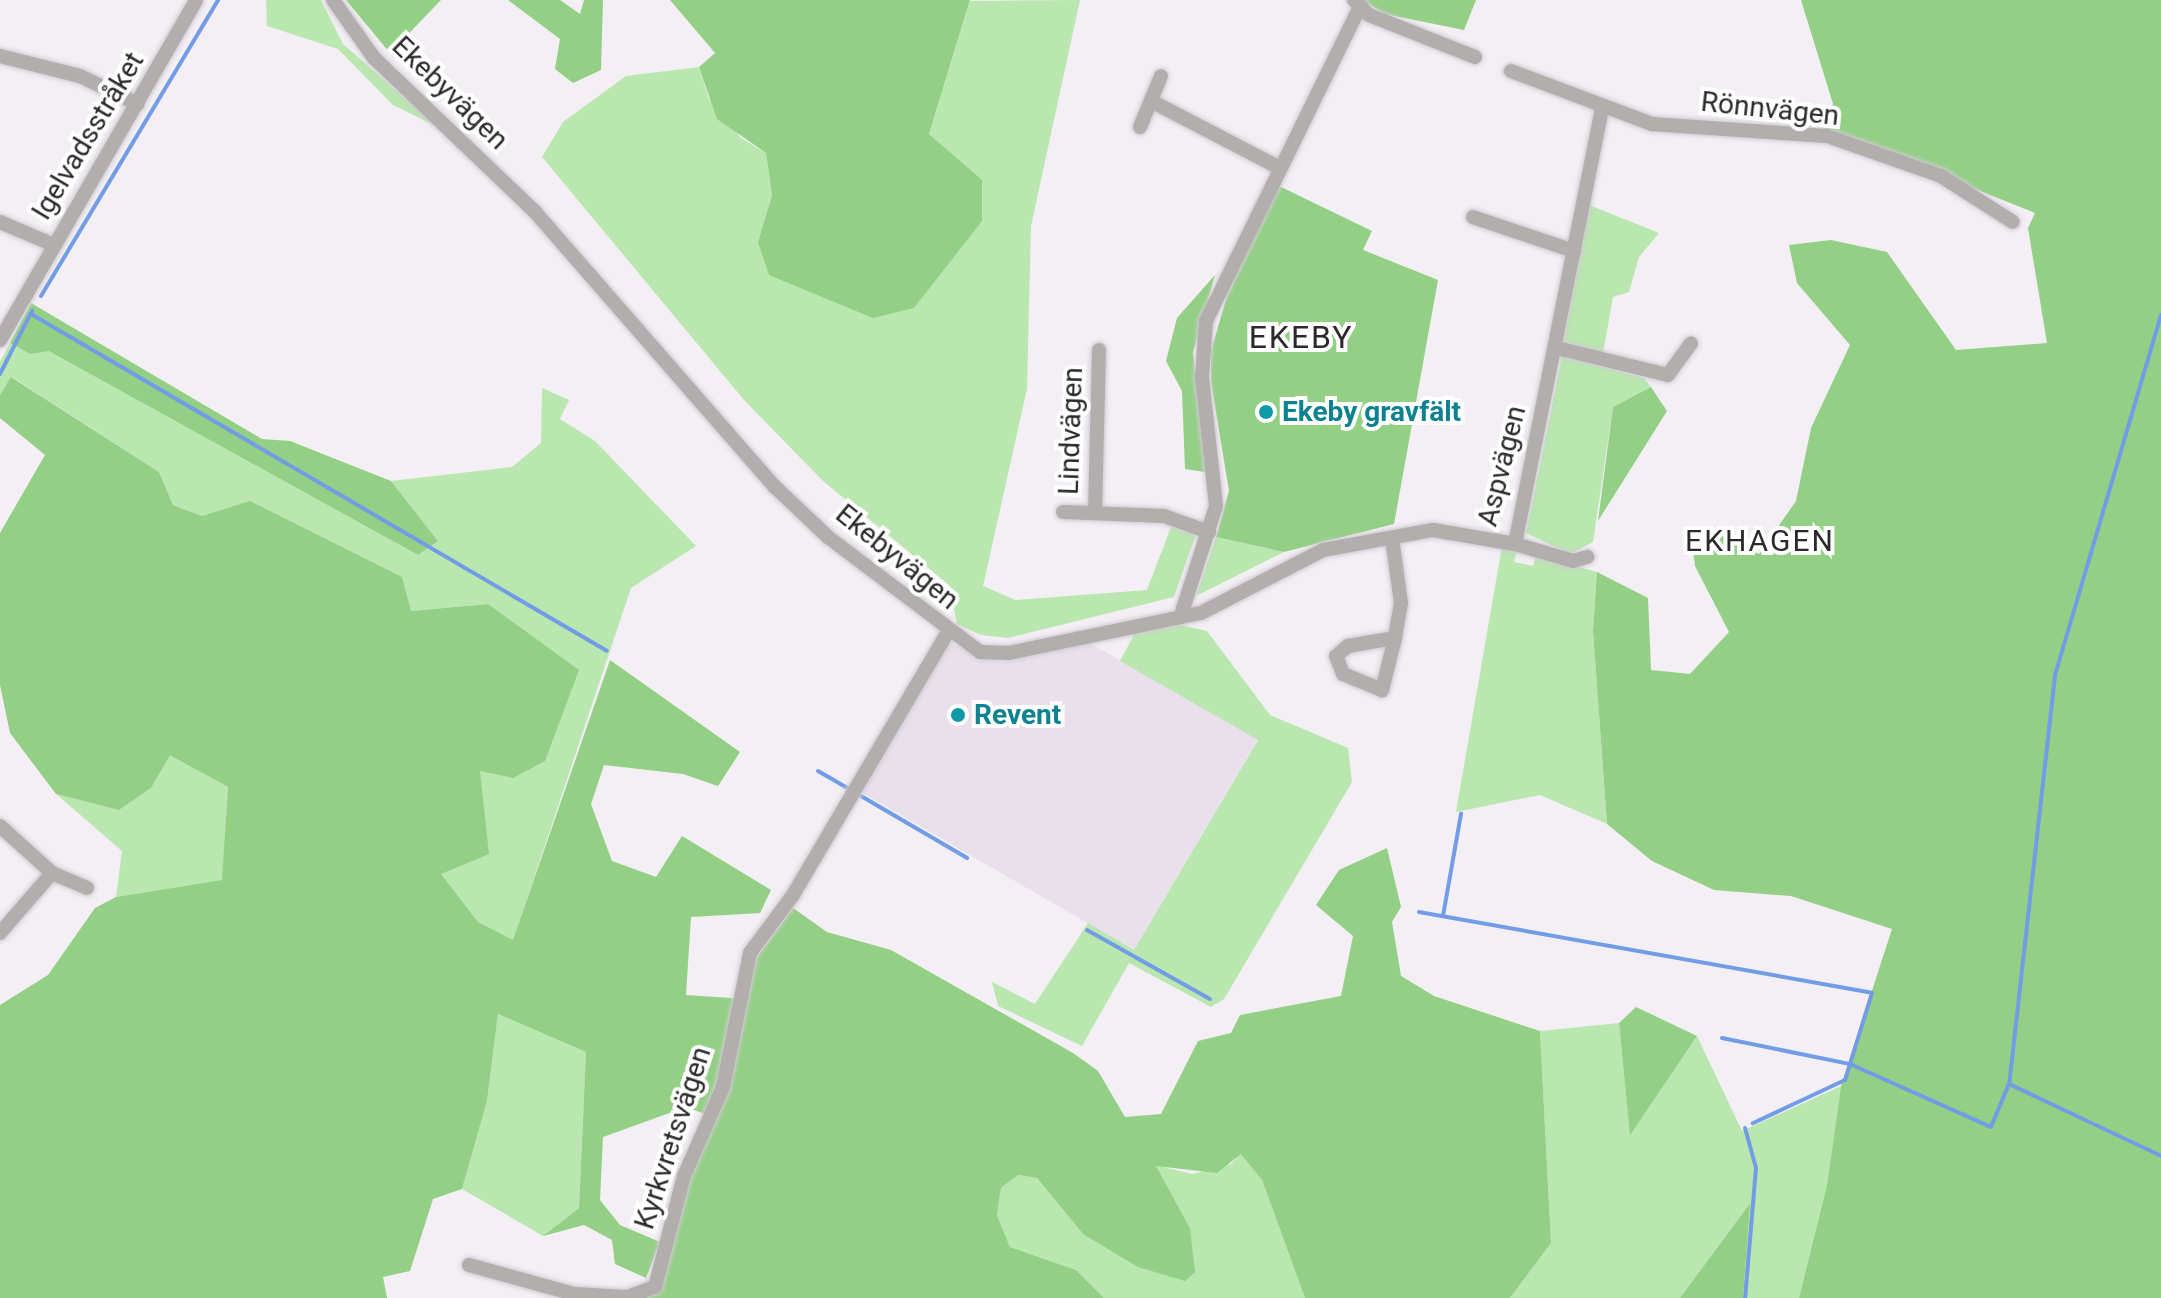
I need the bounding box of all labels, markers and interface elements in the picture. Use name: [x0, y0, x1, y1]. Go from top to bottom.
street label: Ekebyvägen: [385, 29, 515, 157]
street label: Igelvadsstråket: [25, 46, 151, 226]
street label: Rönnvägen: [1699, 85, 1841, 133]
district label: EKEBY: [1249, 318, 1353, 356]
street label: Lindvägen: [1052, 367, 1090, 495]
place label: Ekeby gravfält: [1282, 395, 1461, 429]
street label: Aspvägen: [1471, 402, 1533, 530]
marker: Ekeby gravfält: [1257, 403, 1275, 421]
street label: Ekebyvägen: [829, 497, 965, 617]
district label: EKHAGEN: [1685, 523, 1835, 559]
place label: Revent: [974, 698, 1061, 732]
marker: Revent: [949, 706, 967, 724]
street label: Kyrkvretsvägen: [628, 1043, 718, 1233]

